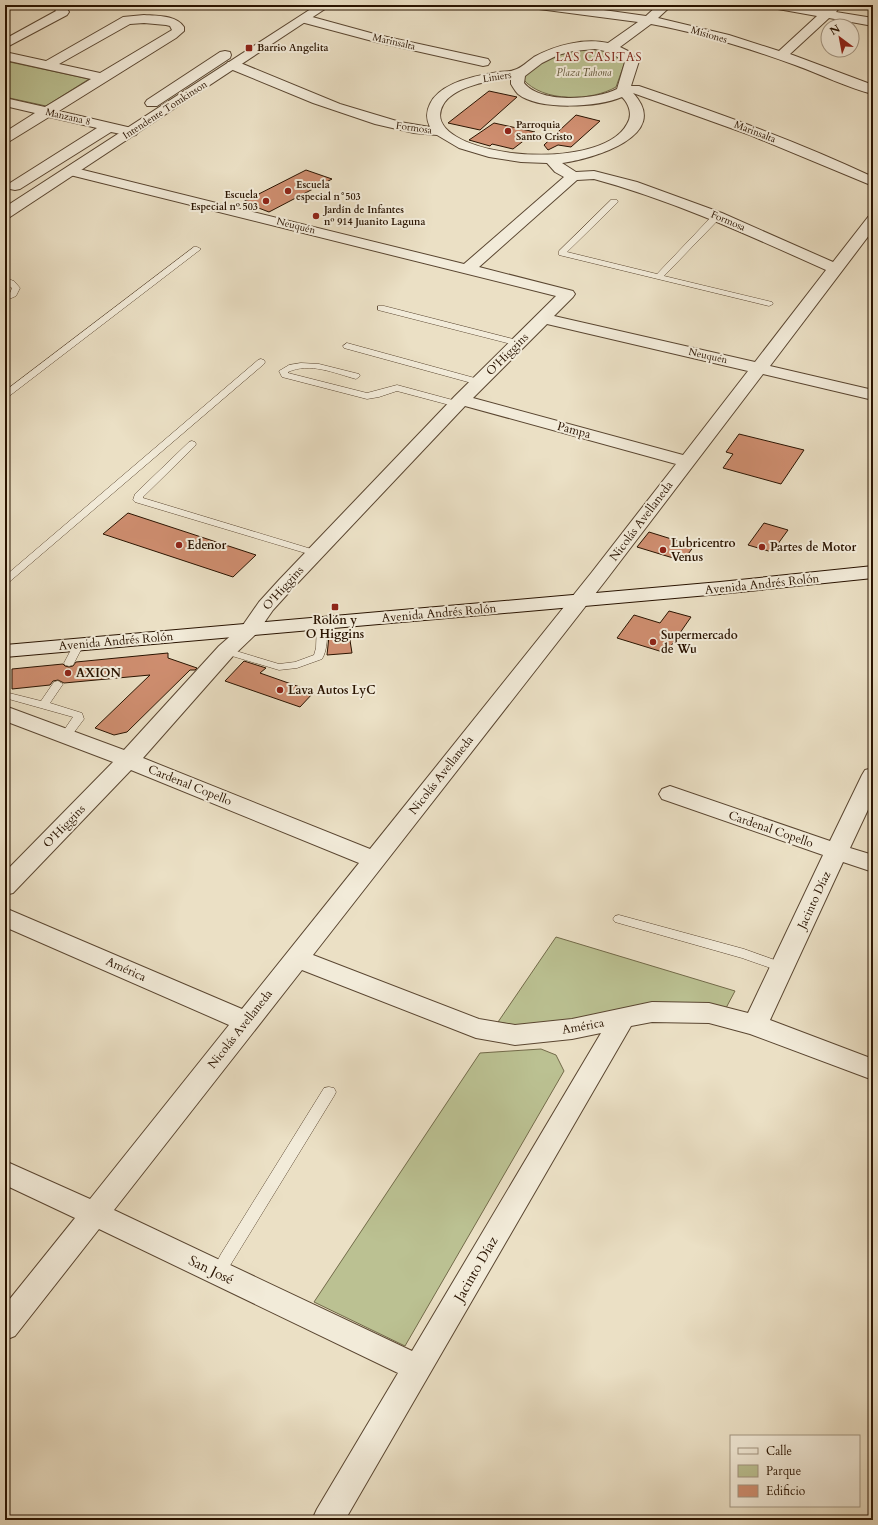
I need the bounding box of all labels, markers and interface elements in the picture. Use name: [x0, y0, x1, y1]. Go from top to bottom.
north arrow: [820, 18, 860, 58]
text: N: [827, 21, 843, 39]
street label: Misiones: [689, 23, 729, 47]
street label: Marinsalta: [371, 30, 417, 54]
place label: Barrio Angelita: [257, 41, 328, 55]
marker: Barrio Angelita: [244, 43, 254, 53]
district label: LAS CASITAS: [555, 49, 643, 65]
park label: Plaza Tahona: [557, 66, 612, 80]
street label: Liniers: [482, 68, 512, 86]
street label: Intendente Tomkinson: [120, 77, 210, 143]
street label: Manzana 8: [44, 105, 92, 129]
place label: Parroquia Santo Cristo: [516, 118, 573, 144]
street label: Marinsalta: [732, 118, 778, 147]
street label: Formosa: [395, 119, 434, 138]
marker: Parroquia Santo Cristo: [503, 126, 513, 136]
place label: Escuela especial n°503: [296, 178, 361, 204]
marker: Escuela especial n°503: [283, 186, 293, 196]
place label: Escuela Especial nº 503: [190, 188, 258, 214]
marker: Escuela Especial nº 503: [261, 196, 271, 206]
place label: Jardín de Infantes nº 914 Juanito Laguna: [322, 203, 426, 229]
street label: Formosa: [709, 207, 748, 235]
marker: Jardín de Infantes nº 914 Juanito Laguna: [311, 211, 321, 221]
street label: Neuquén: [275, 214, 317, 238]
street label: O'Higgins: [482, 329, 532, 379]
street label: Neuquén: [687, 345, 729, 367]
street label: Pampa: [556, 418, 593, 442]
street label: Nicolás Avellaneda: [606, 477, 677, 564]
place label: Lubricentro Venus: [671, 535, 736, 565]
place label: Edenor: [187, 537, 226, 553]
place label: Partes de Motor: [770, 539, 856, 555]
marker: Edenor: [174, 540, 184, 550]
marker: Partes de Motor: [757, 542, 767, 552]
marker: Lubricentro Venus: [658, 545, 668, 555]
street label: O'Higgins: [259, 563, 307, 613]
street label: Avenida Andrés Rolón: [704, 570, 820, 598]
street label: Avenida Andrés Rolón: [381, 600, 497, 626]
marker: Rolón y O Higgins: [330, 602, 340, 612]
place label: Rolón y O Higgins: [306, 612, 364, 642]
place label: Supermercado de Wu: [661, 627, 738, 657]
street label: Avenida Andrés Rolón: [58, 628, 174, 654]
marker: Supermercado de Wu: [648, 637, 658, 647]
place label: AXION: [76, 665, 121, 681]
marker: AXION: [63, 668, 73, 678]
place label: Lava Autos LyC: [288, 682, 375, 698]
marker: Lava Autos LyC: [275, 685, 285, 695]
street label: Nicolás Avellaneda: [405, 732, 477, 818]
street label: Cardenal Copello: [146, 761, 235, 809]
street label: O'Higgins: [39, 801, 89, 851]
street label: Cardenal Copello: [726, 807, 816, 851]
street label: Jacinto Díaz: [793, 868, 835, 933]
street label: América: [103, 953, 149, 985]
street label: Nicolás Avellaneda: [204, 986, 276, 1072]
street label: América: [561, 1014, 606, 1038]
street label: Jacinto Díaz: [449, 1232, 503, 1307]
street label: San José: [185, 1251, 237, 1289]
legend: [730, 1435, 860, 1507]
text: Calle: [766, 1443, 792, 1459]
text: Parque: [766, 1463, 801, 1479]
text: Edificio: [766, 1483, 806, 1499]

